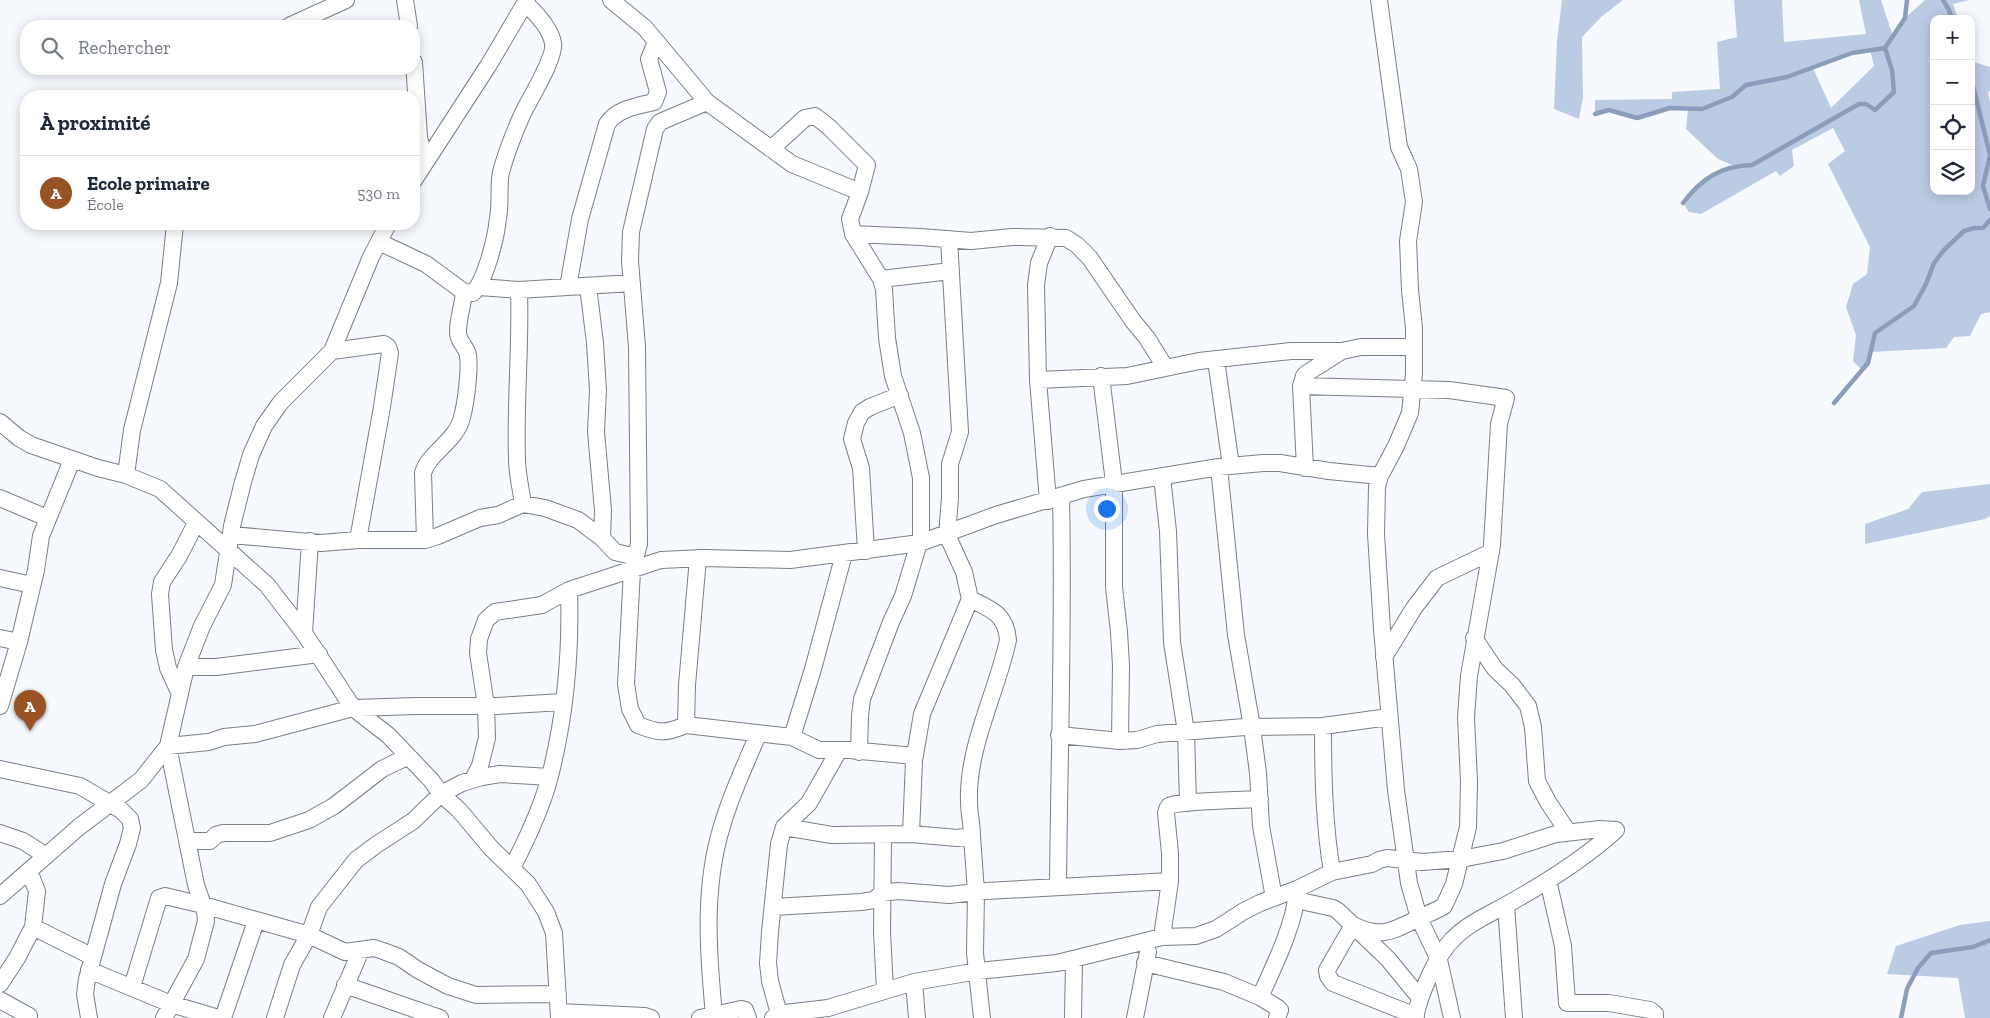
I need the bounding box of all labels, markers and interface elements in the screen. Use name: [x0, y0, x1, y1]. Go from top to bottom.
map controls: [1930, 15, 1975, 195]
button: +: [1930, 15, 1975, 60]
search box: [20, 20, 420, 75]
icon: search: [38, 34, 66, 62]
text: Rechercher: [78, 36, 171, 59]
button: −: [1930, 60, 1975, 105]
button: locate: [1930, 105, 1975, 150]
text: À proximité: [40, 110, 150, 135]
button: layers: [1930, 150, 1975, 195]
text: Ecole primaire: [87, 172, 210, 195]
text: A: [51, 184, 62, 203]
text: 530 m: [357, 184, 400, 203]
text: École: [87, 195, 124, 214]
your location: [1094, 496, 1120, 522]
pin: A: [14, 690, 46, 731]

